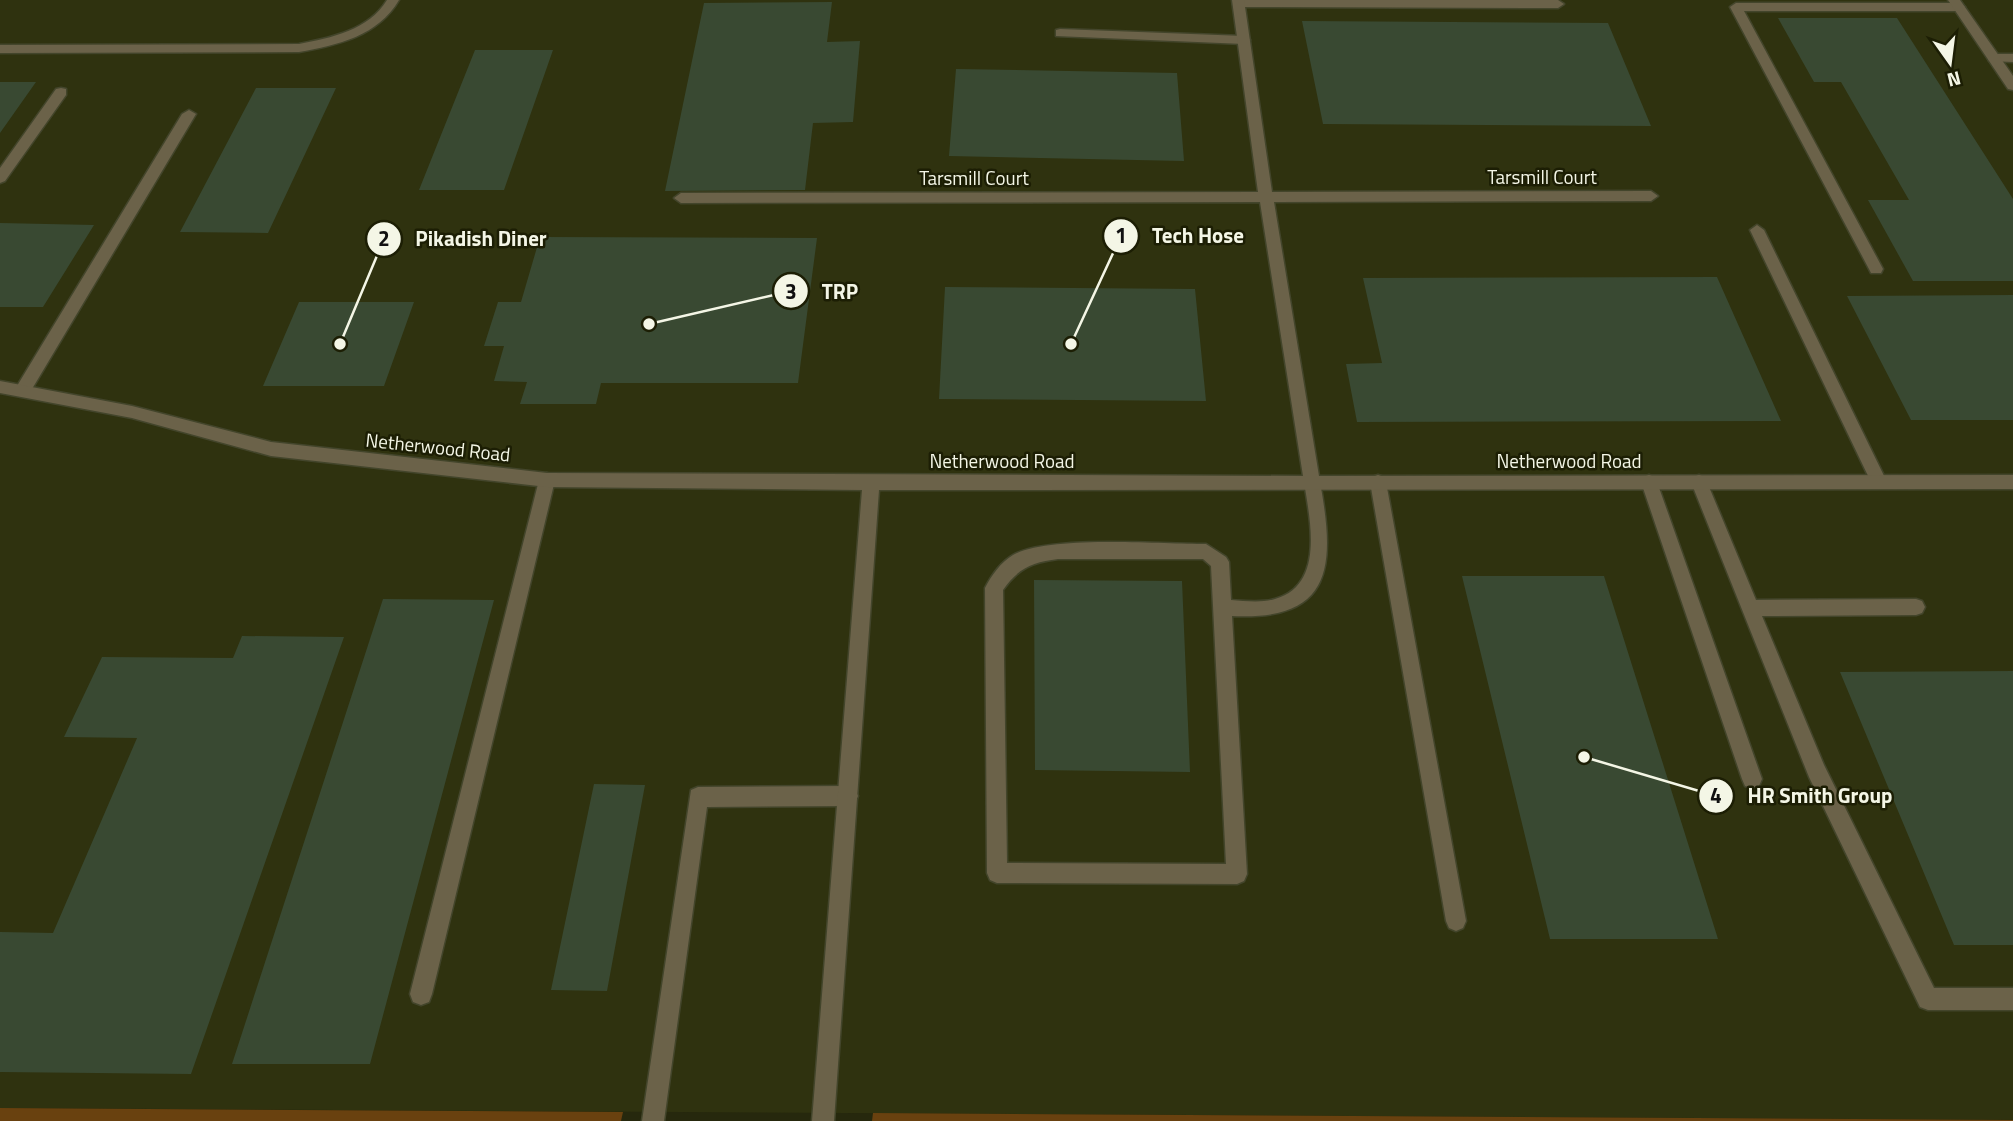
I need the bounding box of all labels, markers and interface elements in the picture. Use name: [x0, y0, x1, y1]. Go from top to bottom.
north arrow: [1915, 28, 1985, 98]
text: N: [1944, 64, 1964, 96]
street label: Tarsmill Court: [1487, 162, 1597, 191]
street label: Tarsmill Court: [919, 163, 1029, 192]
callout: Tech Hose: [1103, 215, 1258, 257]
callout: Pikadish Diner: [366, 218, 560, 260]
text: 1: [1115, 219, 1127, 251]
text: Tech Hose: [1152, 219, 1244, 251]
text: 2: [378, 222, 390, 254]
text: Pikadish Diner: [415, 222, 547, 254]
callout: TRP: [773, 270, 872, 312]
text: 3: [785, 275, 797, 307]
text: TRP: [822, 275, 858, 307]
street label: Netherwood Road: [364, 424, 512, 469]
street label: Netherwood Road: [929, 446, 1075, 475]
street label: Netherwood Road: [1496, 446, 1642, 475]
callout: HR Smith Group: [1699, 775, 1907, 817]
text: 4: [1710, 779, 1722, 811]
text: HR Smith Group: [1747, 779, 1893, 811]

